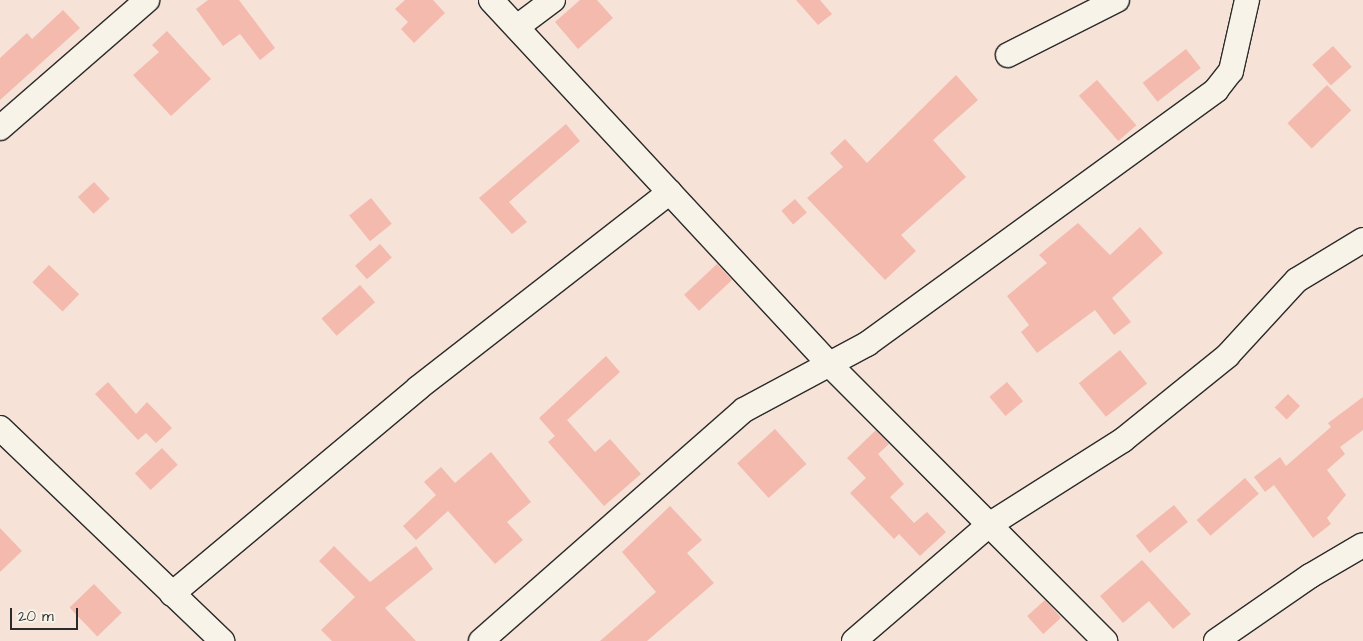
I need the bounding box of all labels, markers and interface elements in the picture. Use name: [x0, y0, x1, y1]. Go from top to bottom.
scale bar: [12, 598, 80, 630]
text: 20 m: [18, 606, 54, 627]

